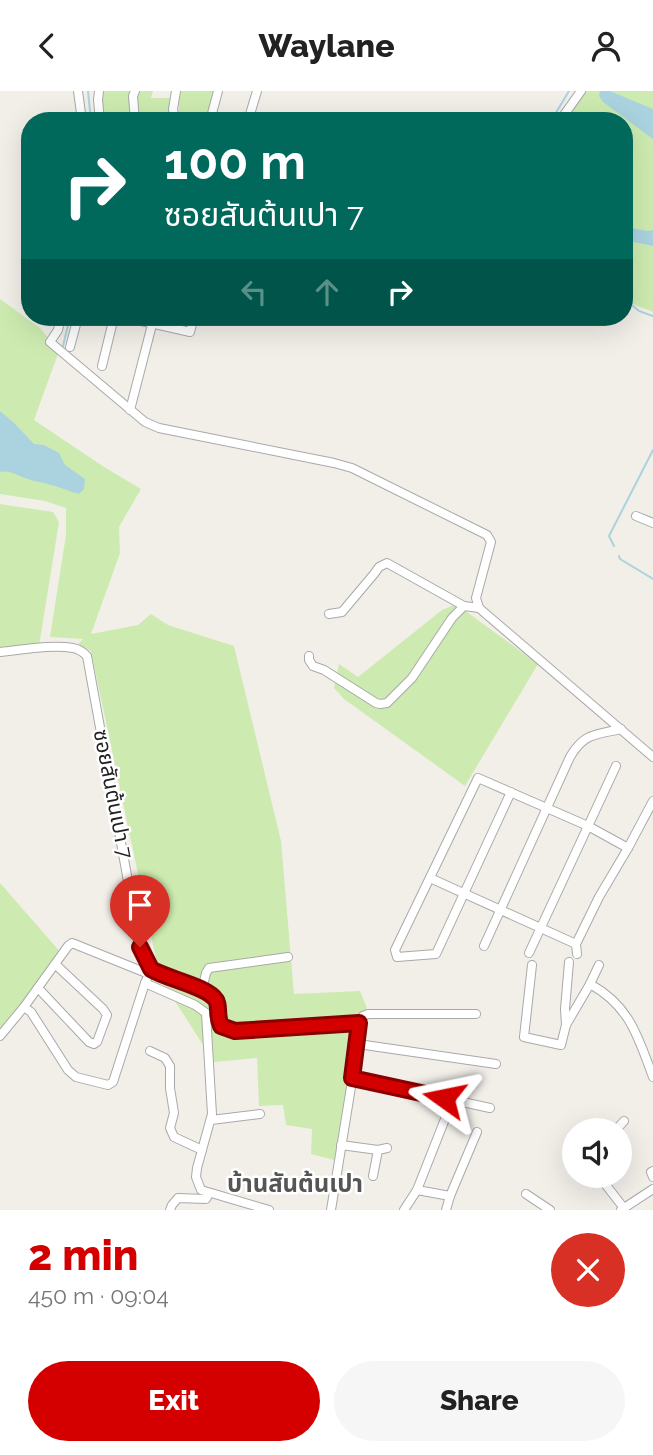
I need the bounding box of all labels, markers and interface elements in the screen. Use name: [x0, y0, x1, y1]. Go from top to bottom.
icon: back: [28, 27, 66, 65]
text: Waylane: [259, 27, 394, 64]
icon: person: [587, 27, 625, 65]
text: 100 m: [164, 133, 306, 190]
icon: right: [49, 140, 140, 231]
text: ซอยสันต้นเปา 7: [164, 196, 364, 233]
icon: left: [235, 273, 273, 311]
icon: ahead: [308, 273, 346, 311]
icon: right: [381, 273, 419, 311]
street label: ซอยสันต้นเปา 7: [89, 727, 138, 861]
pin: [110, 875, 170, 947]
icon: arrive: [121, 886, 159, 924]
position arrow: [407, 1061, 481, 1135]
map controls: [562, 1118, 632, 1188]
button: sound: [562, 1118, 632, 1188]
district label: บ้านสันต้นเปา: [227, 1169, 363, 1198]
text: 2 min: [28, 1231, 138, 1280]
button: close: [551, 1233, 625, 1307]
text: 450 m · 09:04: [28, 1282, 169, 1309]
button: Exit: [28, 1361, 320, 1441]
button: Share: [334, 1361, 625, 1441]

